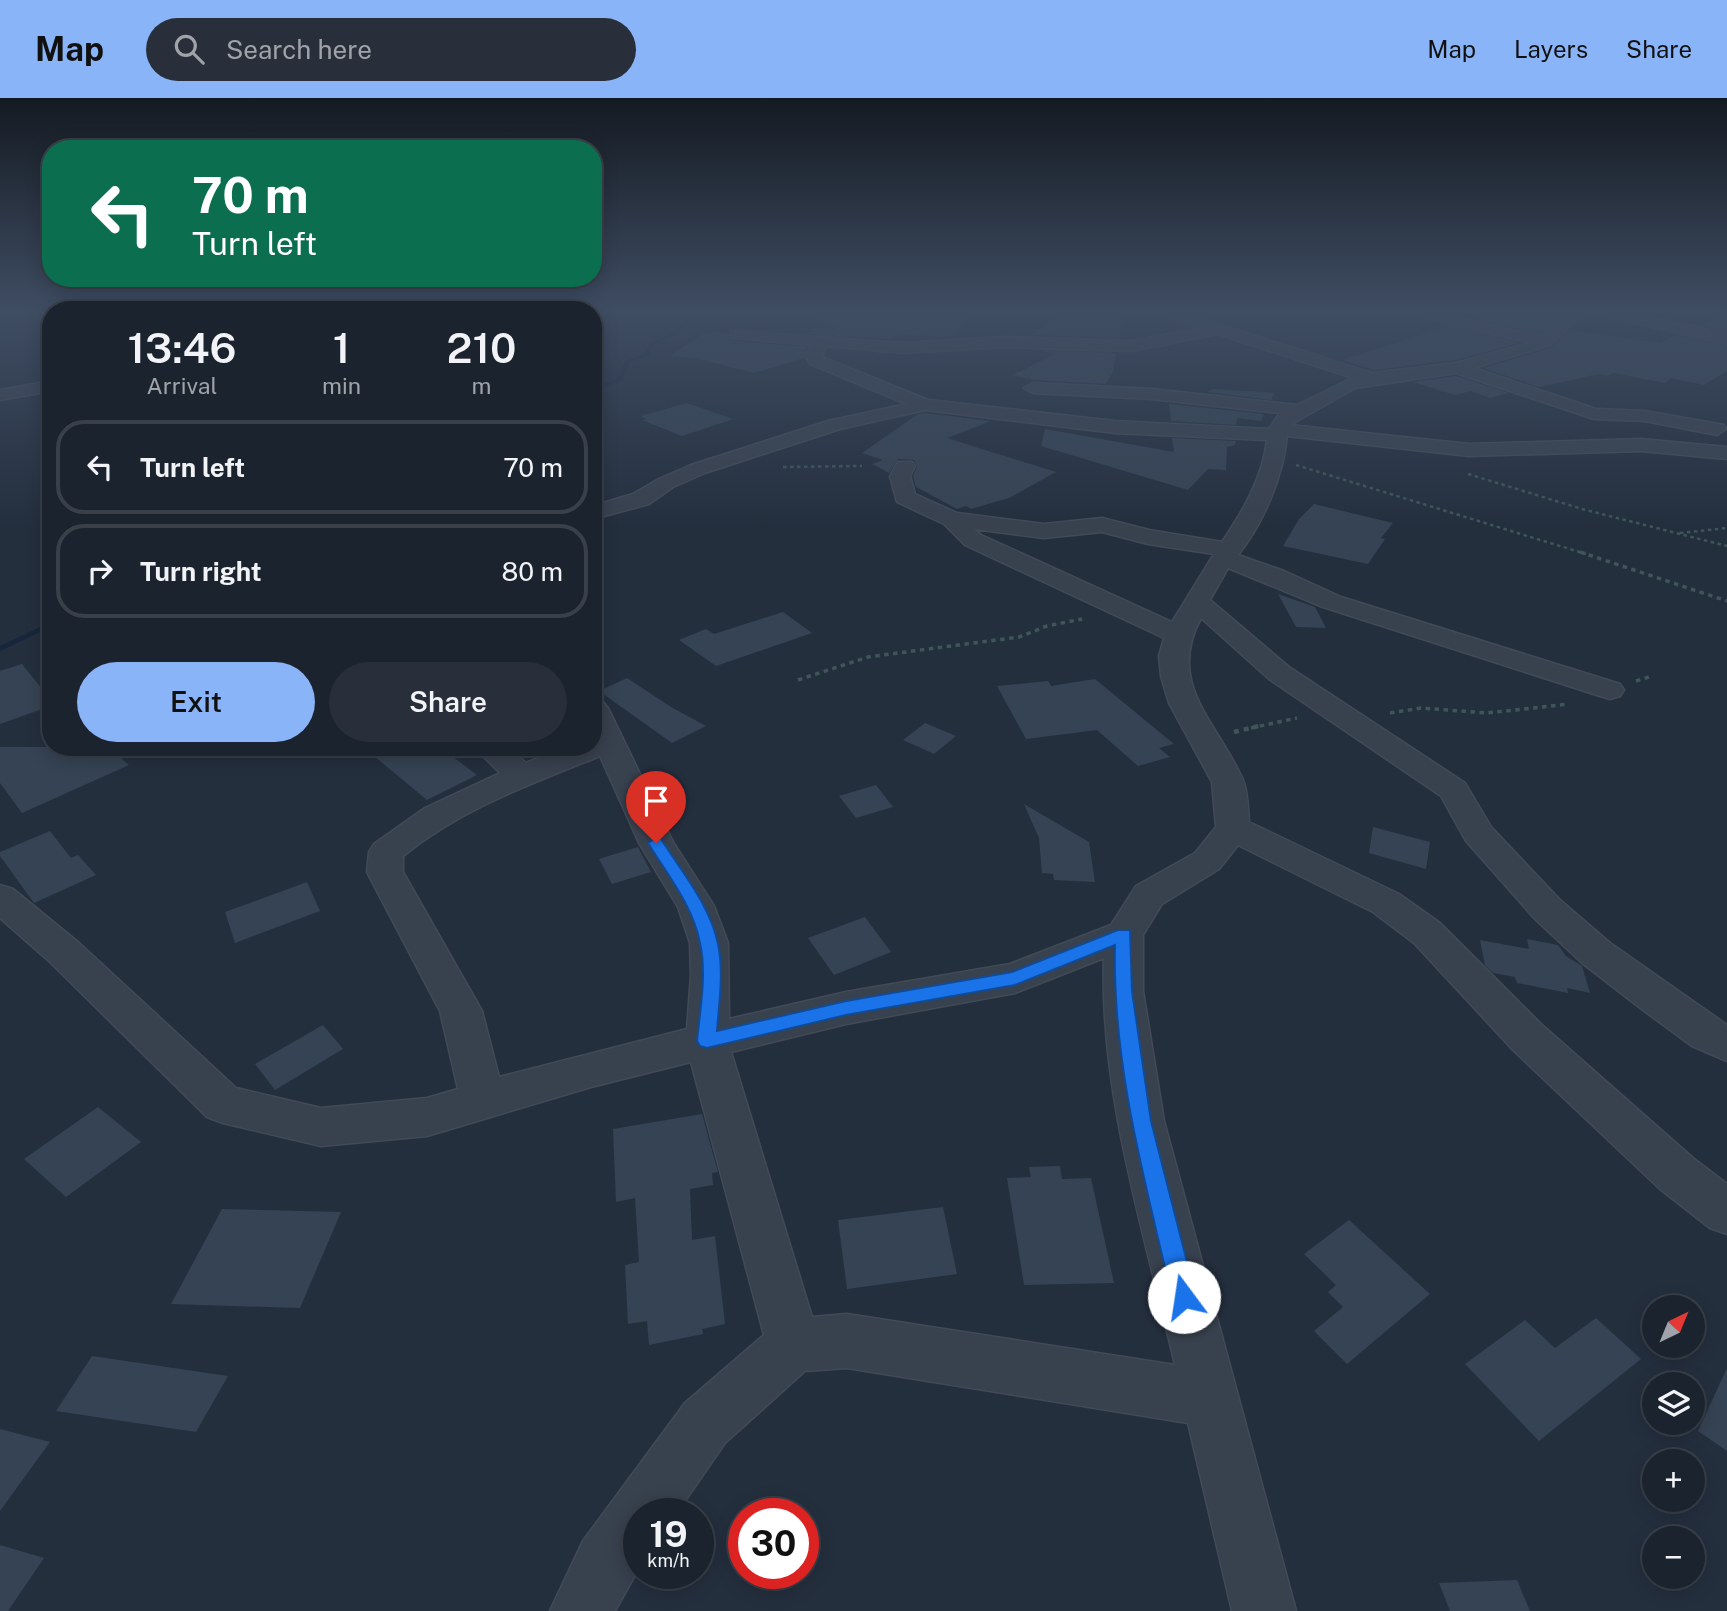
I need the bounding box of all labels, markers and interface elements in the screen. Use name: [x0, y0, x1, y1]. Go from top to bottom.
search box: [146, 18, 636, 81]
text: Map: [35, 30, 104, 68]
icon: search: [170, 30, 208, 68]
text: Search here: [226, 34, 372, 65]
text: Map: [1427, 35, 1476, 63]
text: Layers: [1514, 35, 1588, 63]
text: Share: [1626, 35, 1692, 63]
text: 70 m: [192, 166, 309, 224]
icon: left: [77, 168, 168, 259]
text: Turn left: [192, 225, 317, 262]
text: 13:46: [127, 323, 237, 372]
text: 1: [333, 323, 350, 372]
text: 210: [447, 323, 517, 372]
text: Arrival: [147, 372, 218, 399]
text: min: [322, 372, 361, 399]
text: m: [472, 372, 492, 399]
icon: left: [81, 448, 119, 486]
text: Turn left: [140, 452, 245, 483]
text: 70 m: [503, 452, 563, 483]
icon: right: [81, 552, 119, 590]
text: Turn right: [140, 556, 262, 587]
text: 80 m: [502, 556, 563, 587]
button: Exit: [77, 662, 315, 742]
button: Share: [329, 662, 567, 742]
pin: [626, 771, 686, 843]
icon: arrive: [637, 782, 675, 820]
position arrow: [1147, 1260, 1221, 1334]
north arrow: [1642, 1295, 1704, 1358]
map controls: [1642, 1295, 1705, 1589]
button: layers: [1642, 1372, 1705, 1435]
button: +: [1642, 1449, 1705, 1512]
speed limit sign: 30: [728, 1498, 819, 1589]
text: 19: [649, 1514, 688, 1555]
button: −: [1642, 1526, 1705, 1589]
text: km/h: [647, 1550, 690, 1571]

